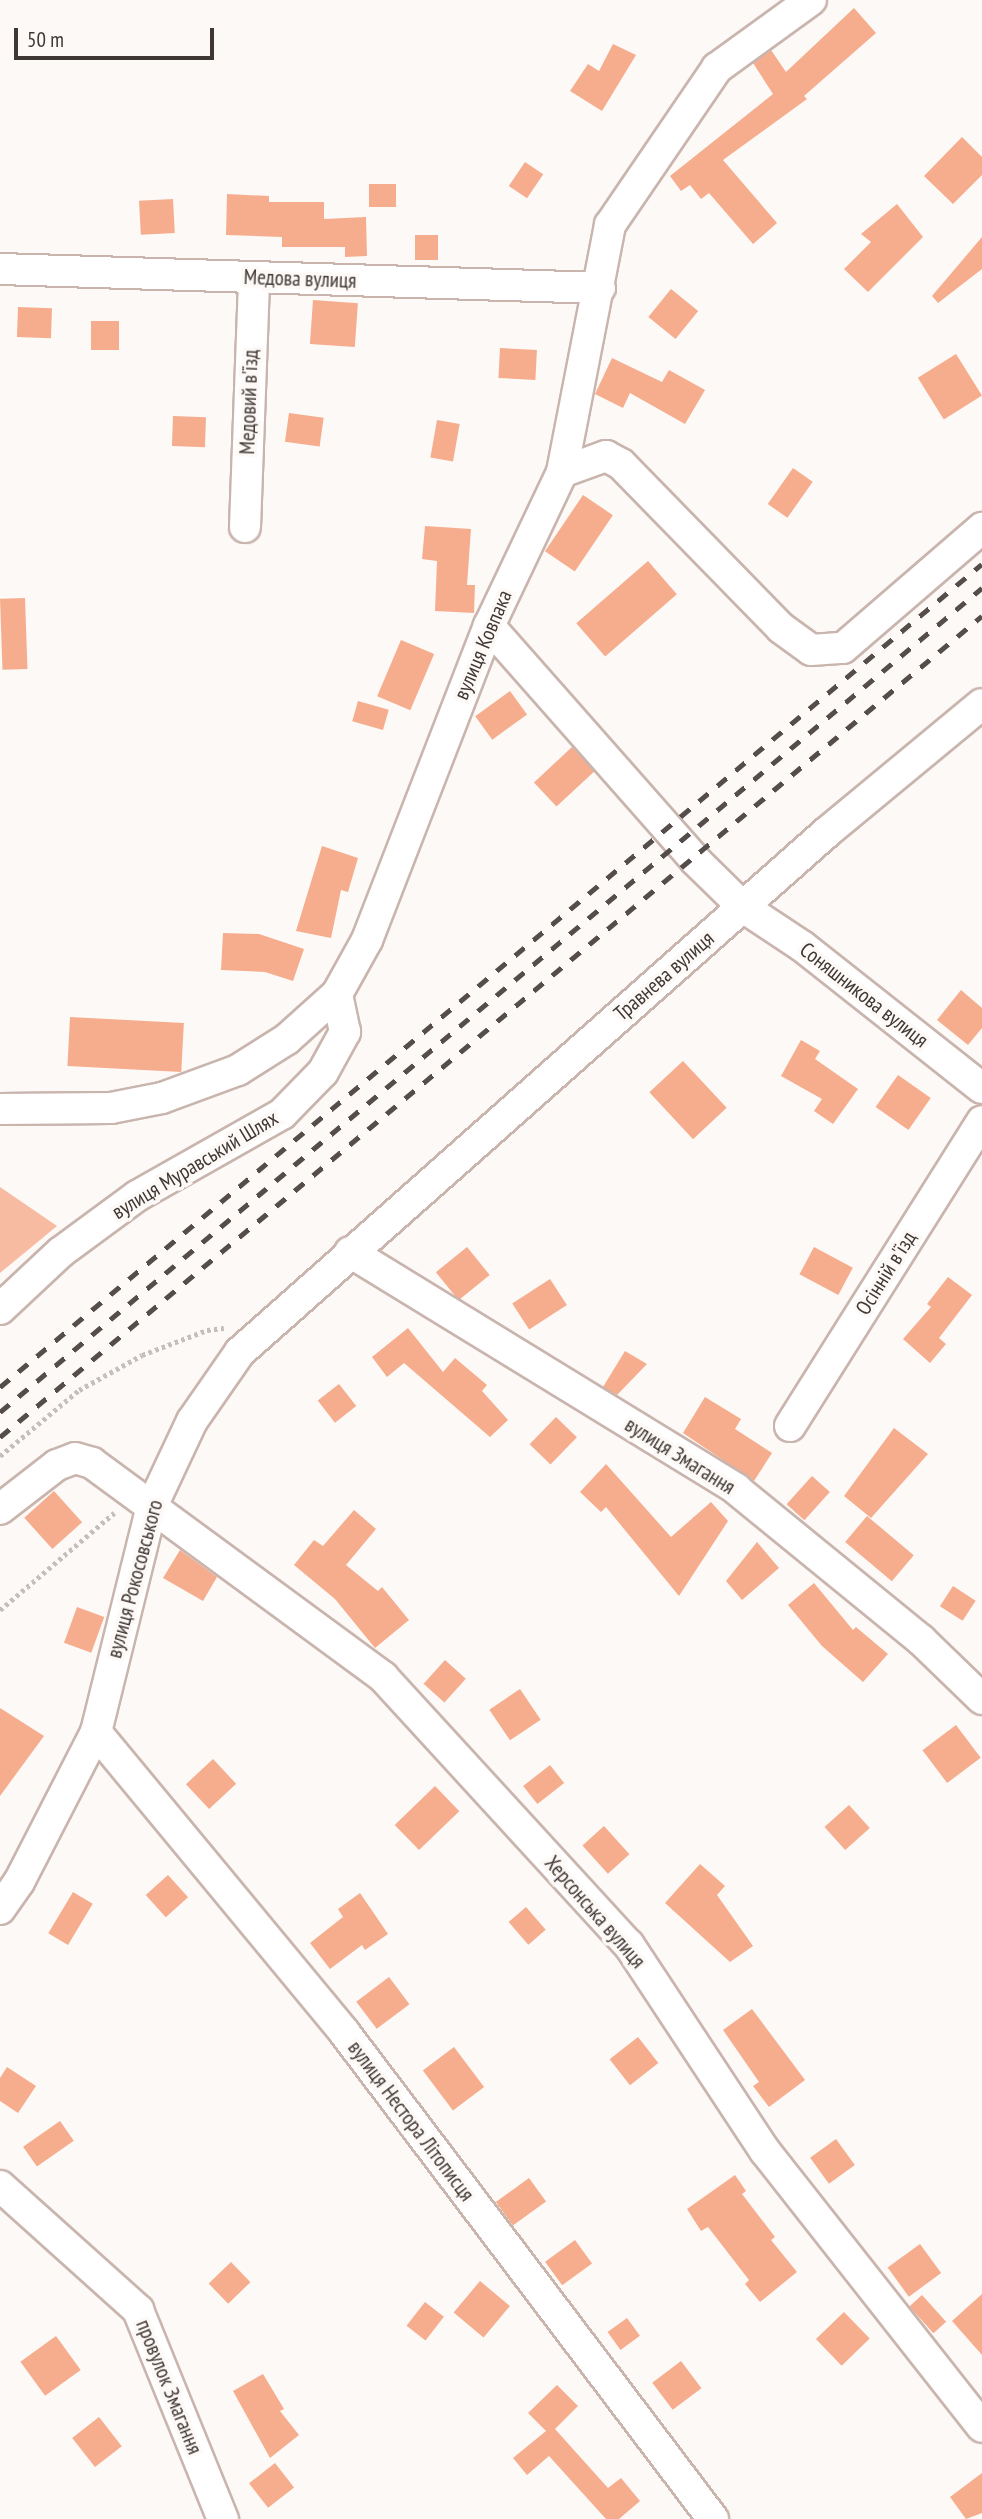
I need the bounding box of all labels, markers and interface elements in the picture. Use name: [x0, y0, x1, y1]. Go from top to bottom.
scale bar: [18, 14, 217, 58]
text: 50 m: [27, 26, 64, 53]
street label: Медова вулиця: [243, 264, 357, 294]
street label: Медовий в'їзд: [235, 349, 263, 455]
street label: вулиця Ковпака: [449, 586, 517, 704]
street label: Травнева вулиця: [609, 926, 719, 1026]
street label: Соняшникова вулиця: [795, 937, 933, 1053]
street label: вулиця Муравський Шлях: [107, 1105, 283, 1225]
street label: Осінній в'їзд: [850, 1227, 922, 1319]
street label: вулиця Змагання: [620, 1412, 740, 1500]
street label: вулиця Рокосовського: [102, 1497, 168, 1661]
street label: Херсонська вулиця: [539, 1851, 651, 1973]
street label: вулиця Нестора Літописця: [343, 2036, 479, 2206]
street label: провулок Змагання: [131, 2316, 207, 2458]

